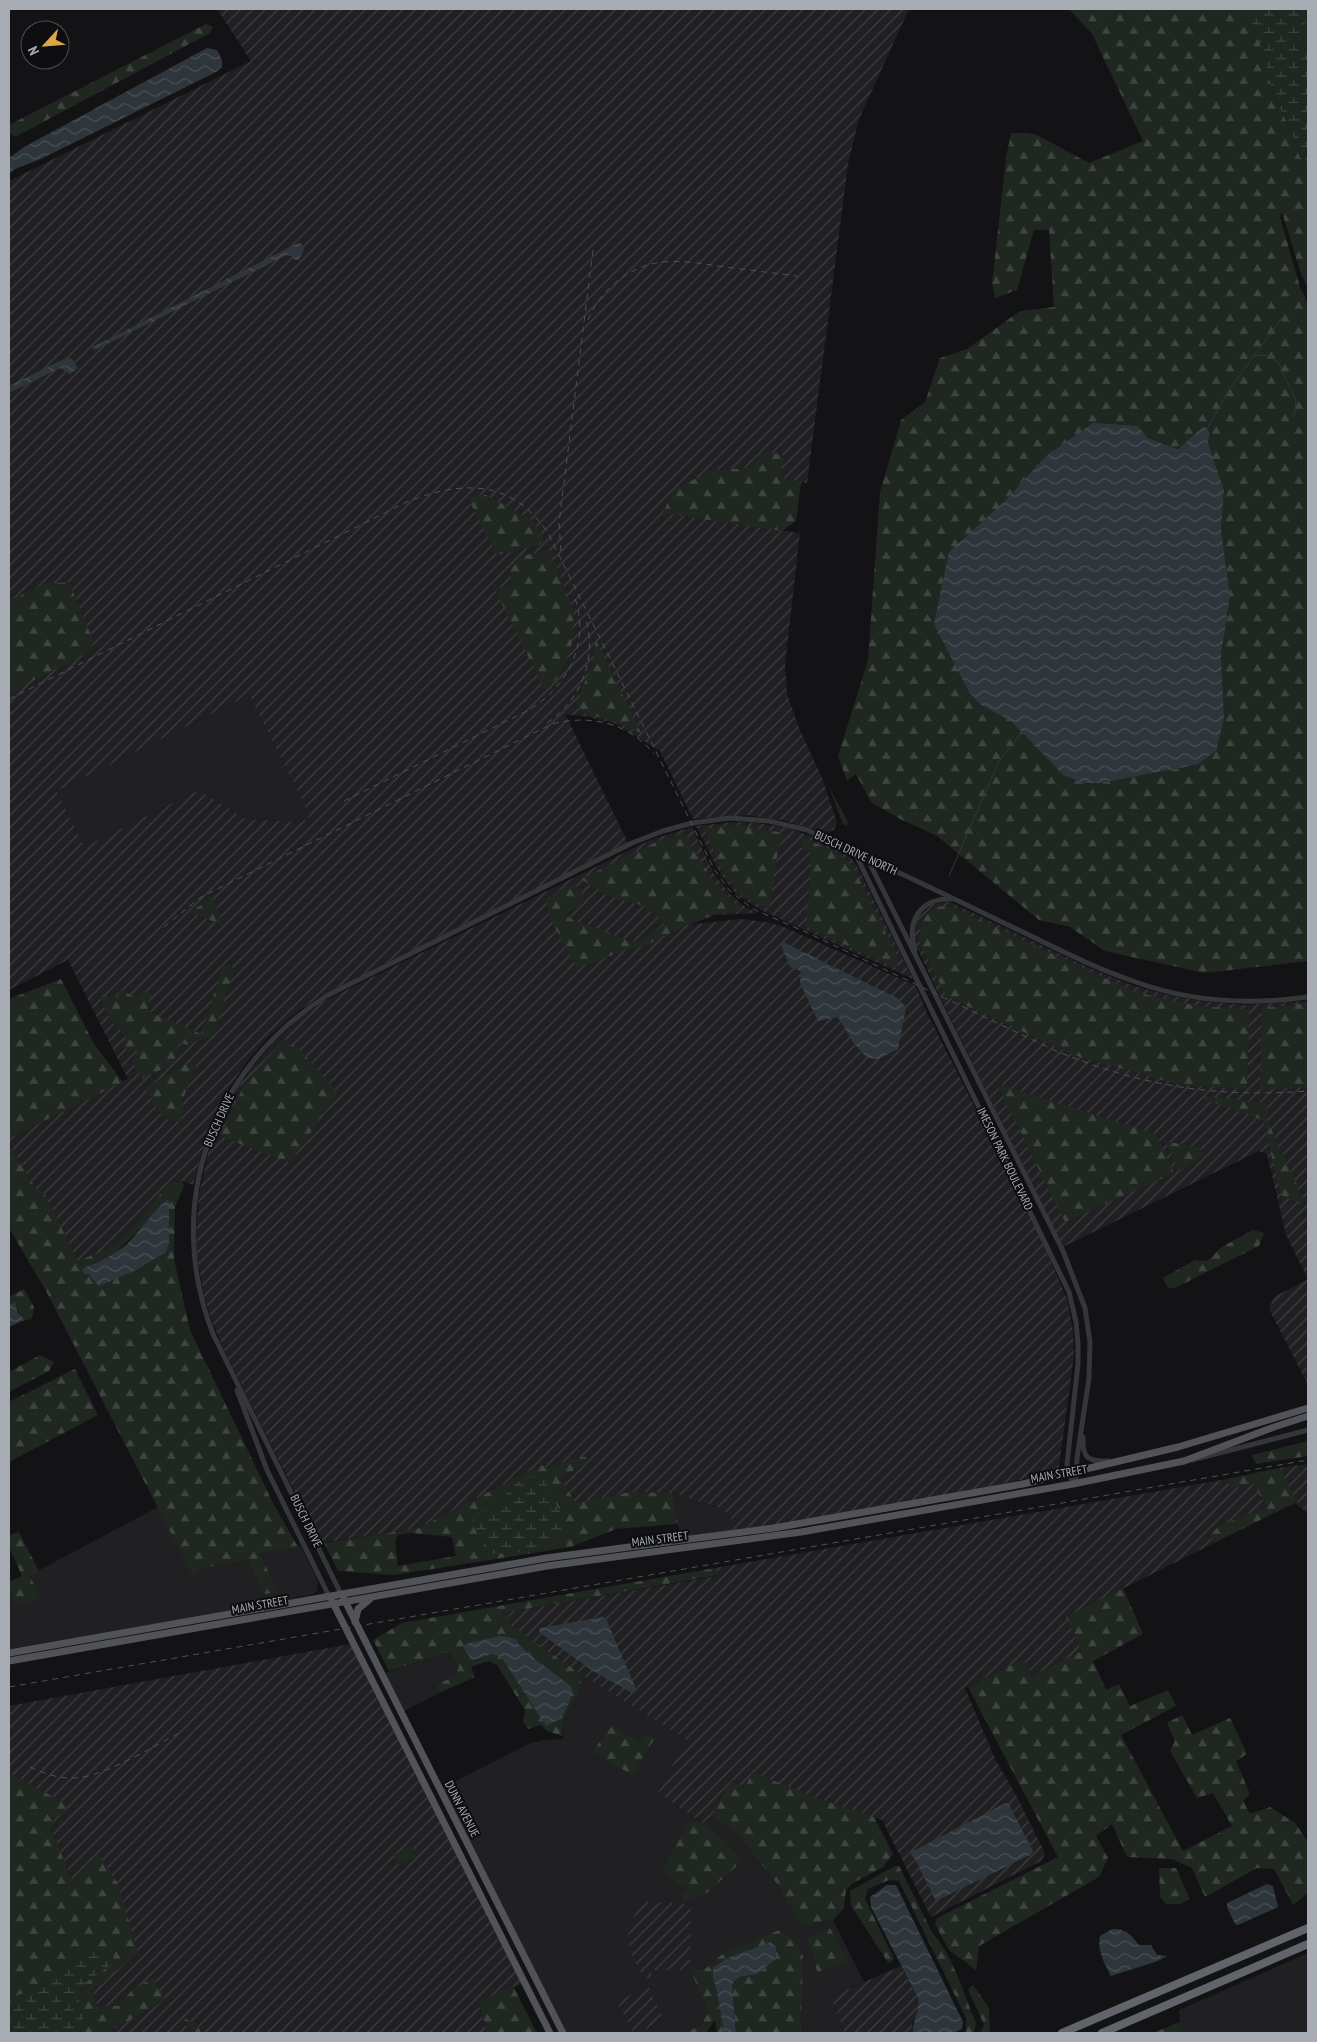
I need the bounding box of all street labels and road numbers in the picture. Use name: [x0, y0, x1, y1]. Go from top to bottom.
street label: BUSCH DRIVE NORTH: [812, 827, 900, 878]
street label: BUSCH DRIVE: [200, 1091, 237, 1149]
street label: IMESON PARK BOULEVARD: [974, 1105, 1037, 1212]
street label: MAIN STREET: [1030, 1461, 1089, 1486]
street label: BUSCH DRIVE: [287, 1492, 326, 1550]
street label: MAIN STREET: [631, 1528, 690, 1549]
street label: MAIN STREET: [231, 1592, 290, 1617]
street label: DUNN AVENUE: [442, 1778, 483, 1840]

